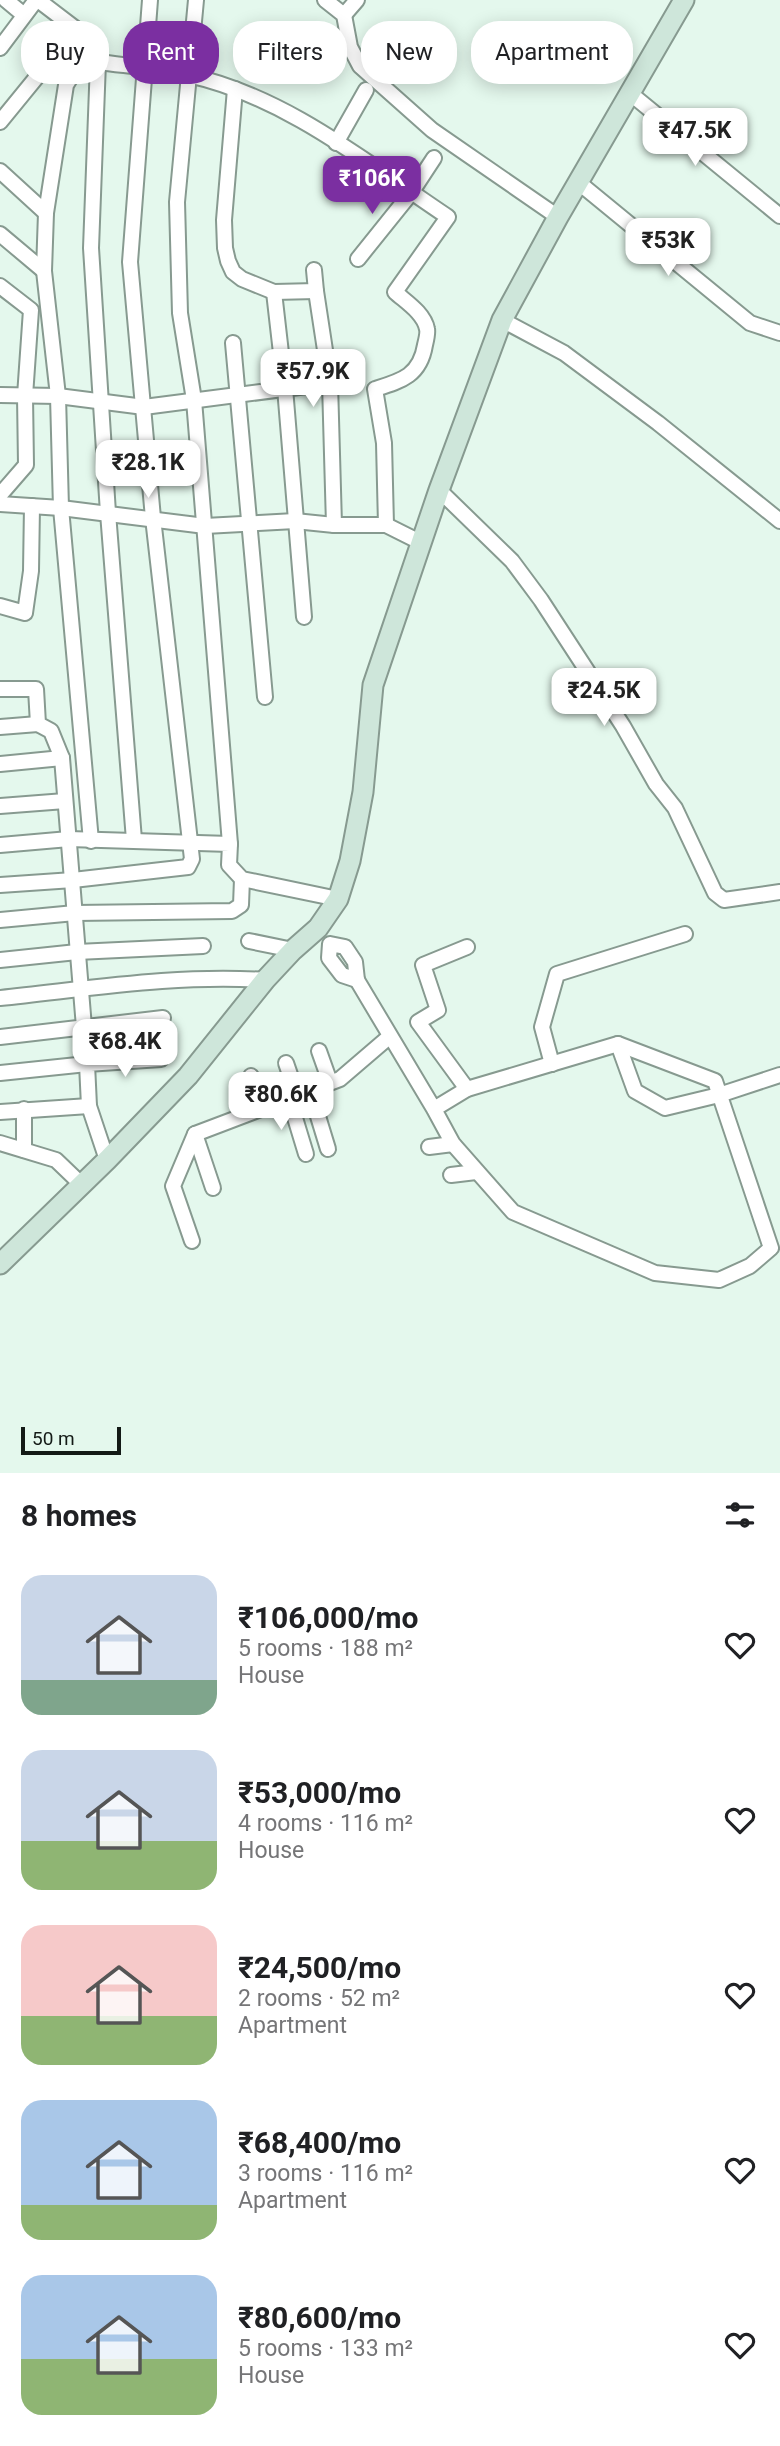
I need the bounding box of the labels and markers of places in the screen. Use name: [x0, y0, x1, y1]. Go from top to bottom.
pin: ₹47.5K: [638, 108, 752, 168]
pin: ₹106K: [323, 156, 421, 216]
pin: ₹53K: [627, 218, 709, 278]
pin: ₹57.9K: [256, 350, 370, 409]
pin: ₹28.1K: [91, 440, 205, 500]
pin: ₹24.5K: [547, 668, 661, 728]
pin: ₹68.4K: [68, 1020, 182, 1079]
pin: ₹80.6K: [224, 1072, 338, 1132]

